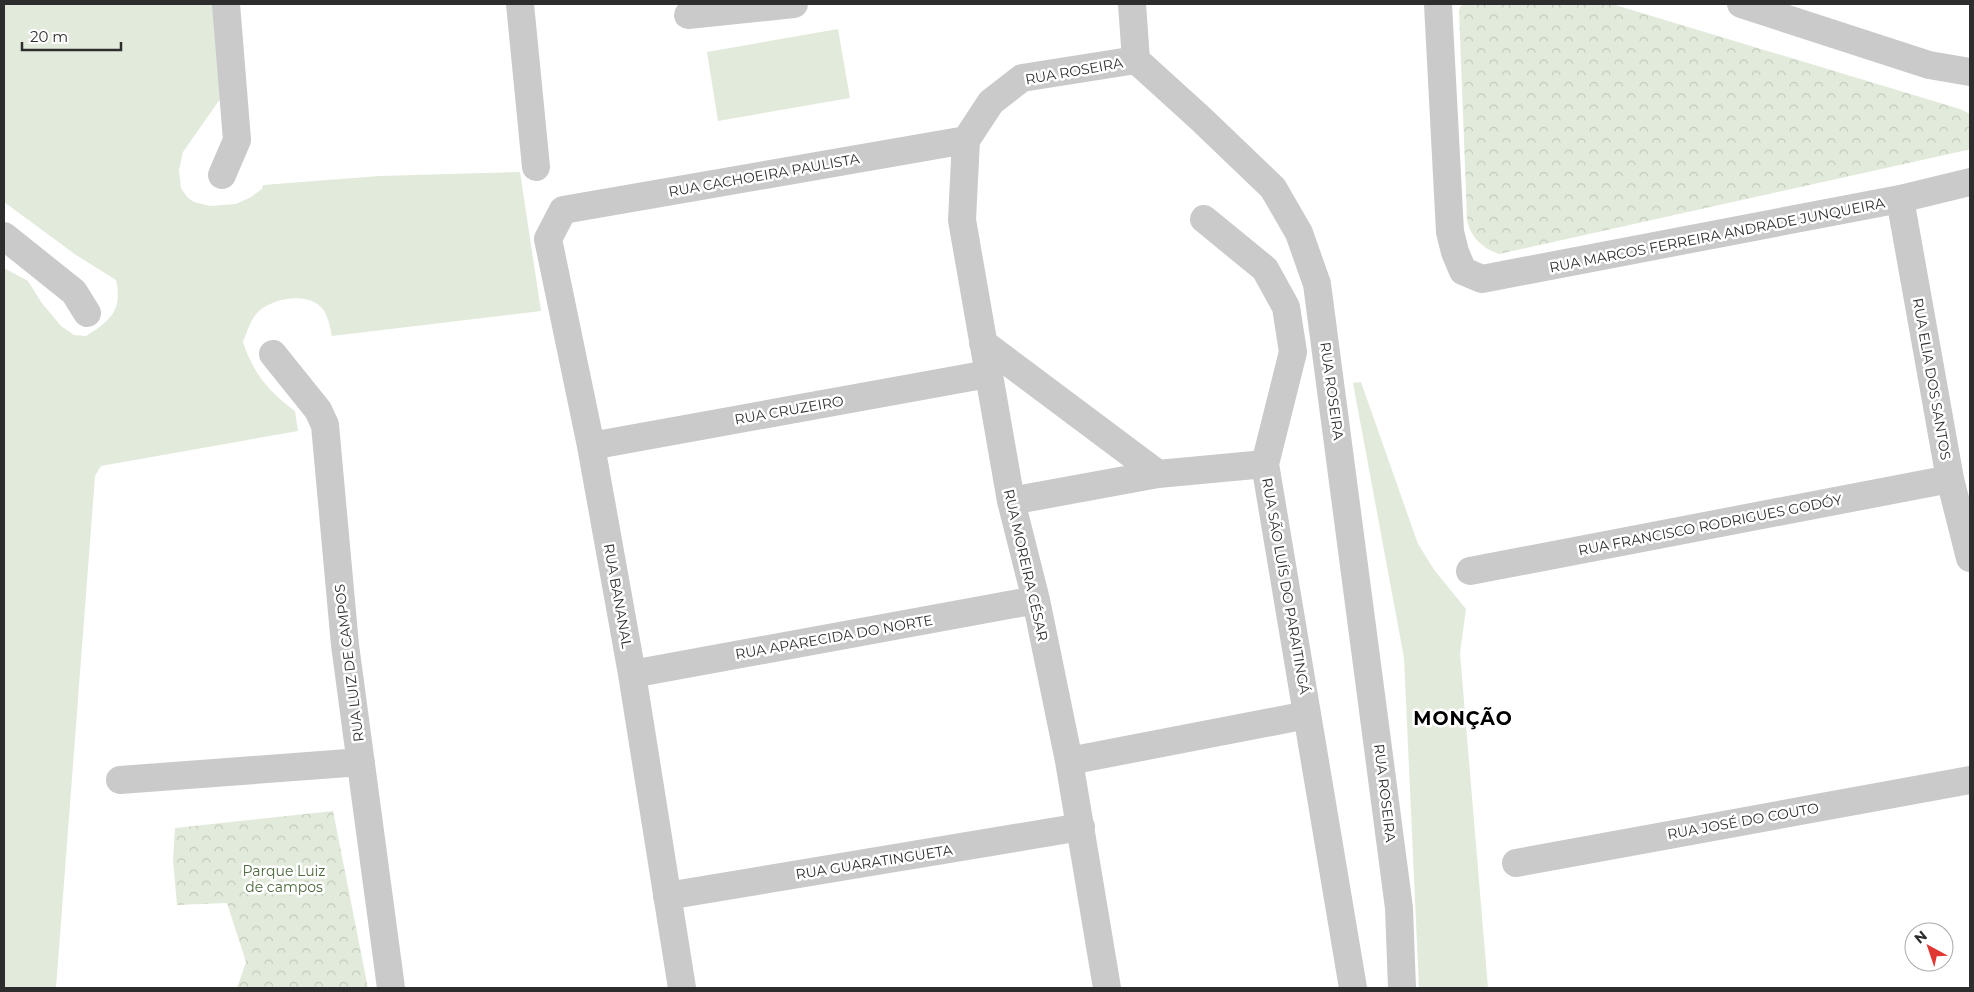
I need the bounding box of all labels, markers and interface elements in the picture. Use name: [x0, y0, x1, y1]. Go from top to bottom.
scale bar: [22, 20, 121, 52]
text: 20 m: [30, 27, 68, 46]
street label: RUA ROSEIRA: [1024, 53, 1125, 88]
street label: RUA CACHOEIRA PAULISTA: [667, 149, 862, 201]
street label: RUA MARCOS FERREIRA ANDRADE JUNQUEIRA: [1548, 193, 1887, 276]
street label: RUA ELIA DOS SANTOS: [1909, 297, 1955, 461]
street label: RUA ROSEIRA: [1316, 341, 1348, 442]
street label: RUA CRUZEIRO: [733, 392, 845, 428]
street label: RUA SÃO LUÍS DO PARAITINGÁ: [1258, 476, 1314, 697]
street label: RUA MOREIRA CÉSAR: [1000, 487, 1052, 643]
street label: RUA FRANCISCO RODRIGUES GODÓY: [1577, 491, 1844, 559]
street label: RUA BANANAL: [600, 542, 636, 651]
street label: RUA LUIZ DE CAMPOS: [330, 583, 368, 743]
street label: RUA APARECIDA DO NORTE: [734, 611, 934, 663]
district label: MONÇÃO: [1413, 707, 1513, 730]
street label: RUA ROSEIRA: [1370, 743, 1400, 844]
street label: RUA JOSÉ DO COUTO: [1666, 799, 1821, 843]
street label: RUA GUARATINGUETA: [794, 841, 955, 883]
park label: Parque Luiz de campos: [242, 862, 326, 896]
north arrow: [1904, 922, 1954, 972]
text: N: [1911, 927, 1931, 948]

